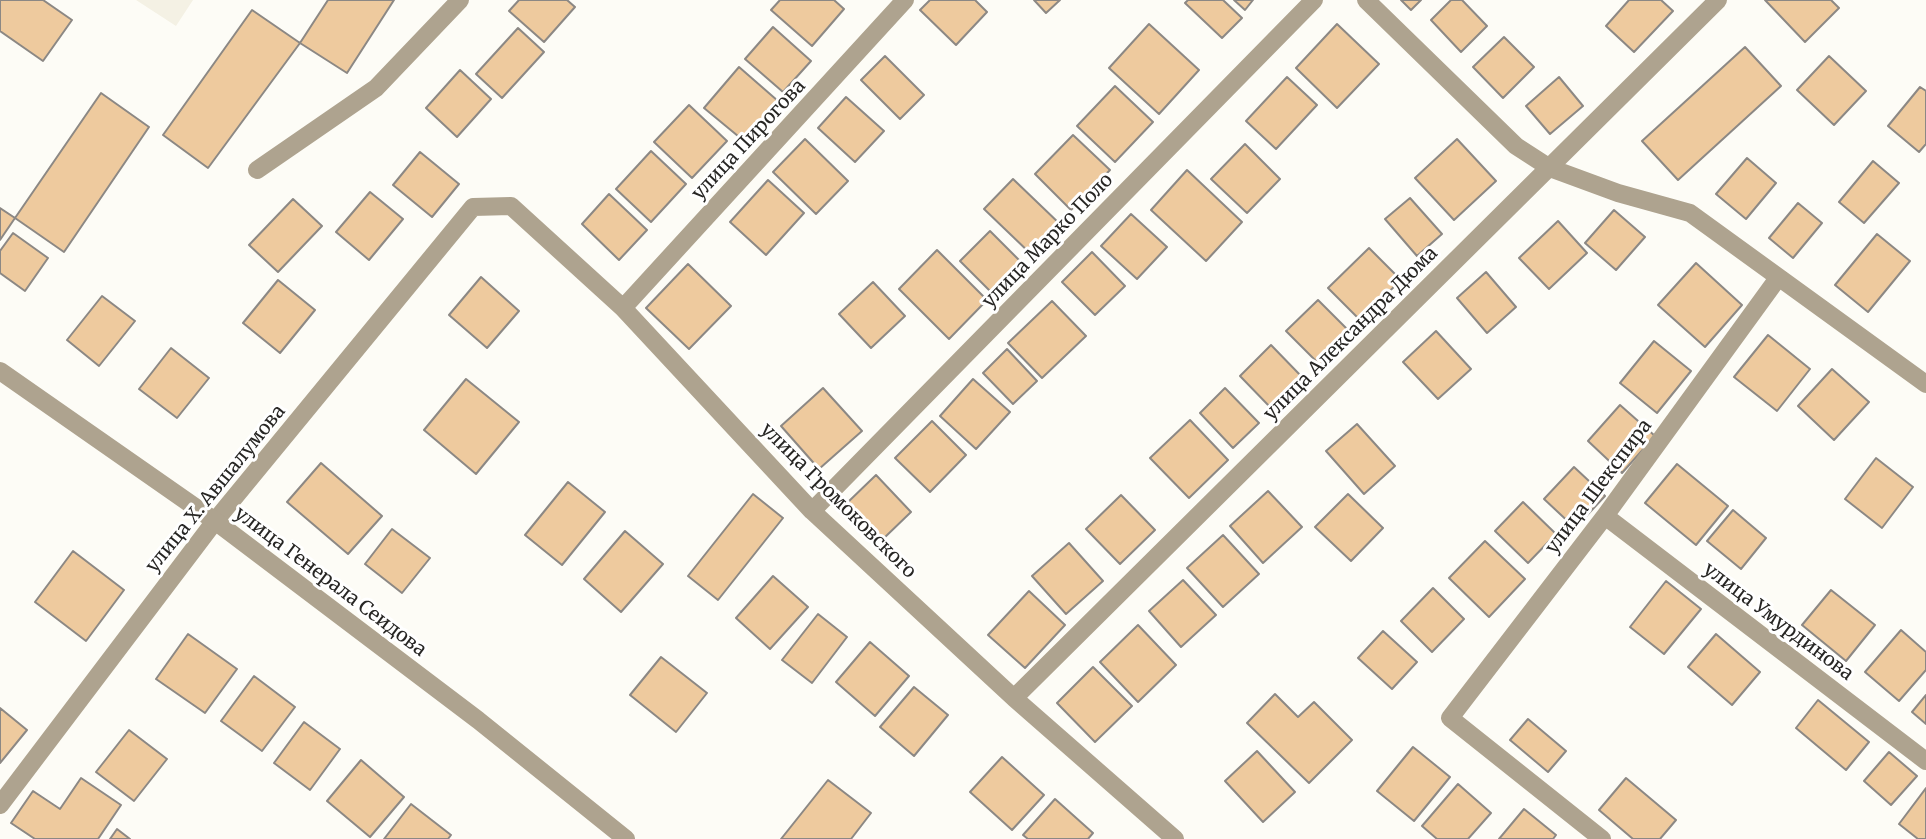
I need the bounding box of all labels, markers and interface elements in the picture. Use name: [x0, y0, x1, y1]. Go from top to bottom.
street label: улица Пирогова: [687, 75, 811, 205]
street label: улица Марко Поло: [978, 169, 1118, 313]
street label: улица Александра Дюма: [1259, 242, 1443, 426]
street label: улица Х. Авшалумова: [141, 401, 291, 577]
street label: улица Шекспира: [1541, 415, 1657, 559]
street label: улица Громоковского: [756, 419, 920, 583]
street label: улица Генерала Сеидова: [230, 502, 430, 662]
street label: улица Умурдинова: [1699, 558, 1857, 686]

